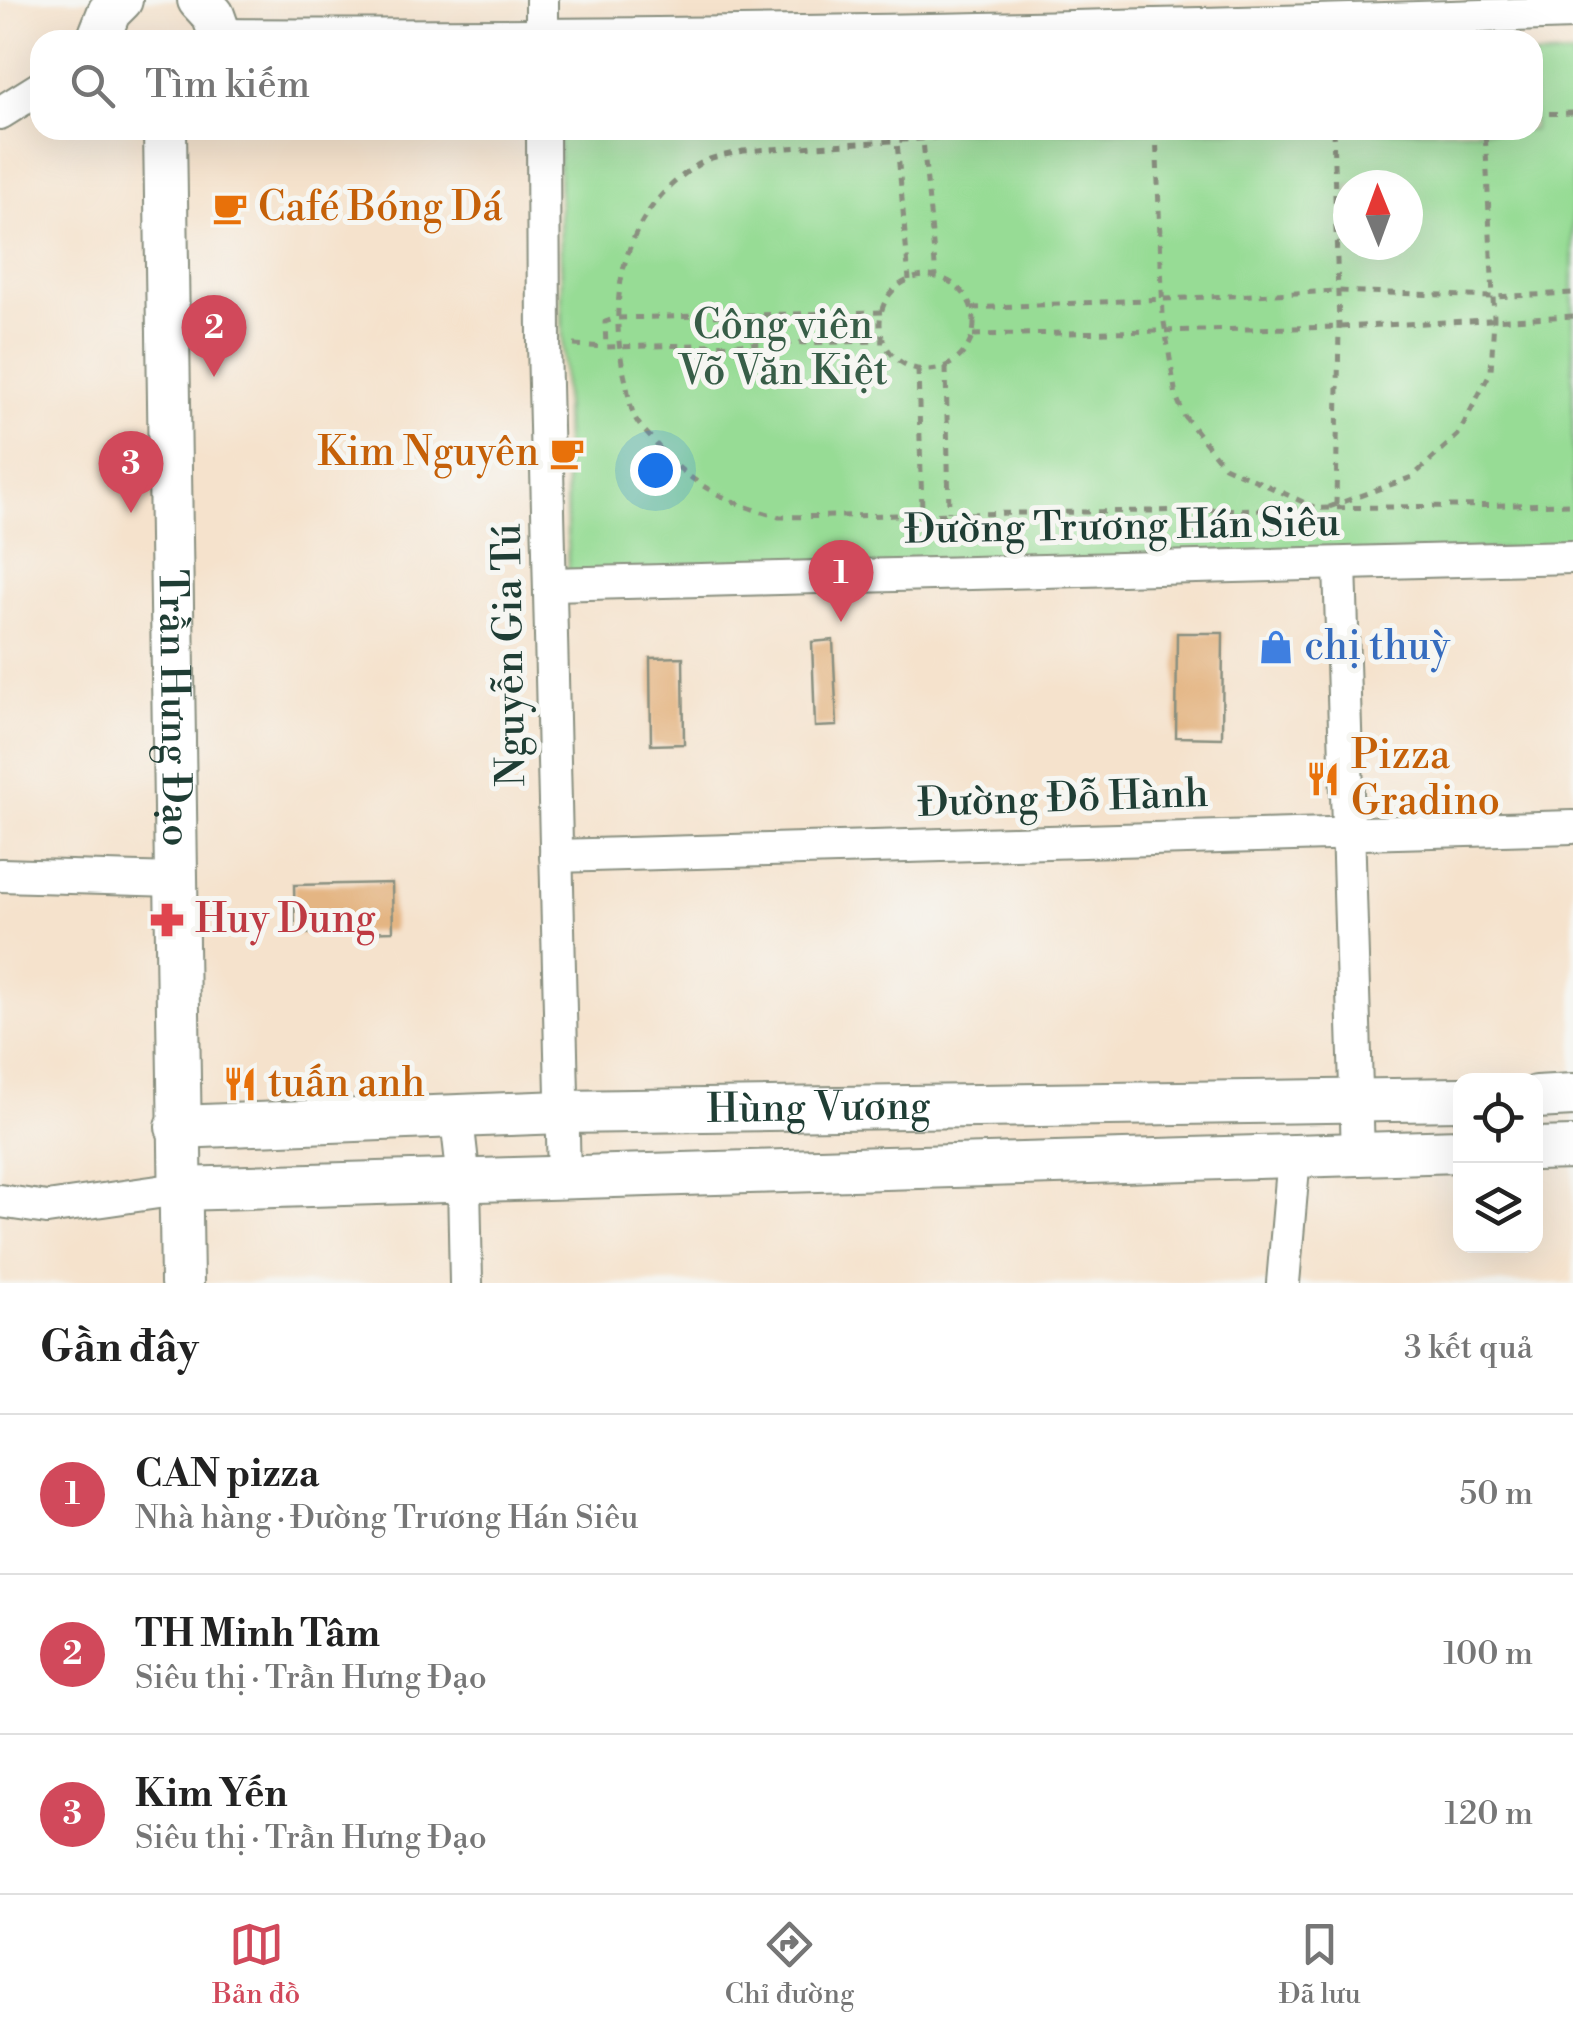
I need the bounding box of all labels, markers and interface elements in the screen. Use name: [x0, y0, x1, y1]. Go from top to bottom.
search box: [30, 30, 1543, 140]
icon: search: [65, 58, 120, 113]
text: Tìm kiếm: [145, 62, 310, 109]
north arrow: [1333, 170, 1423, 260]
place label: Café Bóng Dá: [258, 183, 503, 234]
cafe icon: Café Bóng Dá: [211, 189, 249, 227]
pin: 2: [182, 294, 246, 377]
park label: Công viên Võ Văn Kiệt: [677, 301, 888, 397]
place label: Kim Nguyên: [317, 428, 539, 479]
pin: 3: [98, 430, 164, 513]
cafe icon: Kim Nguyên: [548, 434, 586, 472]
your location: [630, 445, 681, 496]
street label: Đường Trương Hán Siêu: [904, 498, 1340, 557]
street label: Nguyễn Gia Tú: [483, 523, 538, 787]
pin: 1: [808, 540, 874, 622]
street label: Trần Hưng Đạo: [146, 569, 201, 847]
place label: chị thuỳ: [1304, 622, 1450, 673]
shop icon: chị thuỳ: [1257, 628, 1295, 666]
place label: Pizza Gradino: [1351, 731, 1500, 827]
restaurant icon: Pizza Gradino: [1304, 760, 1342, 798]
street label: Đường Đỗ Hành: [917, 769, 1209, 830]
place label: Huy Dung: [195, 895, 376, 946]
pharmacy icon: Huy Dung: [148, 901, 186, 939]
place label: tuấn anh: [268, 1059, 425, 1109]
restaurant icon: tuấn anh: [221, 1065, 259, 1103]
map controls: [1453, 1073, 1543, 1253]
button: locate: [1453, 1073, 1543, 1163]
street label: Hùng Vương: [706, 1082, 931, 1135]
button: layers: [1453, 1163, 1543, 1253]
text: Gần đây: [40, 1322, 199, 1375]
text: 3 kết quả: [1404, 1328, 1533, 1368]
text: CAN pizza: [135, 1451, 319, 1498]
text: 1: [65, 1474, 80, 1514]
text: 50 m: [1460, 1474, 1533, 1514]
text: Nhà hàng · Đường Trương Hán Siêu: [135, 1498, 639, 1538]
text: TH Minh Tâm: [135, 1611, 380, 1658]
text: 2: [62, 1634, 83, 1674]
text: 100 m: [1443, 1634, 1533, 1674]
text: Siêu thị · Trần Hưng Đạo: [135, 1658, 487, 1698]
text: Kim Yến: [135, 1771, 288, 1818]
text: 3: [63, 1794, 82, 1834]
text: 120 m: [1444, 1794, 1533, 1834]
text: Siêu thị · Trần Hưng Đạo: [135, 1818, 487, 1858]
tab: Bản đồ: [212, 1917, 300, 2012]
tab: Chỉ đường: [725, 1917, 854, 2012]
tab: Đã lưu: [1279, 1917, 1361, 2012]

